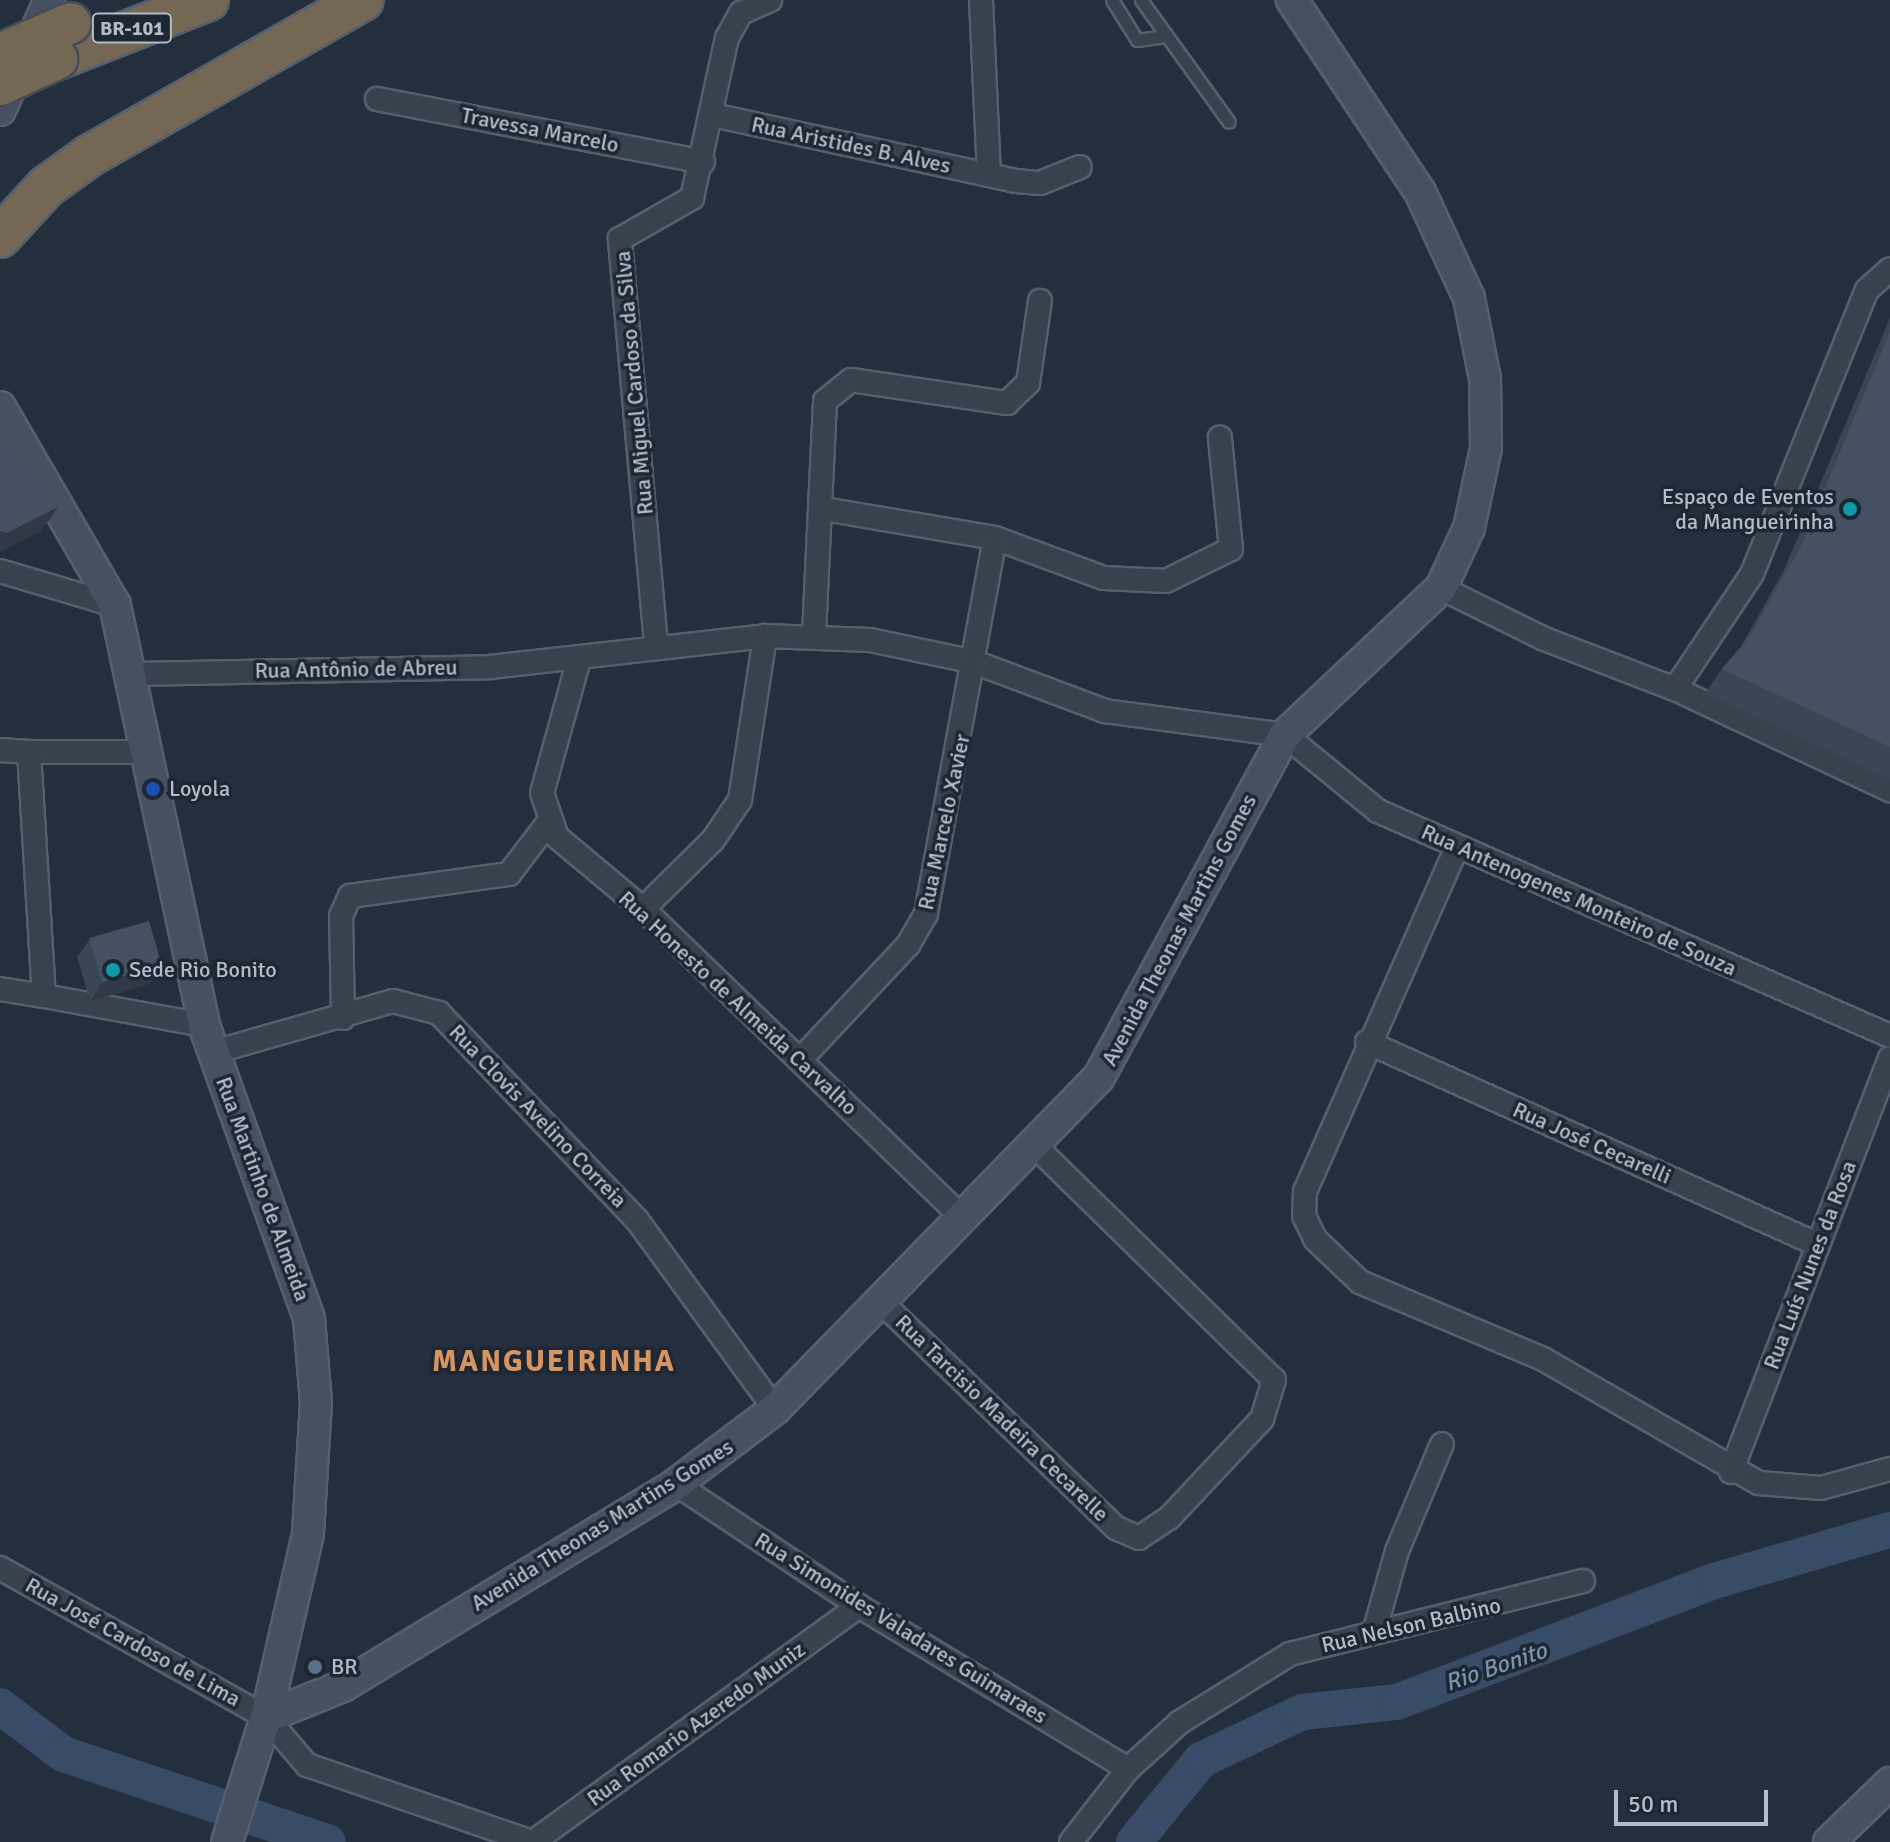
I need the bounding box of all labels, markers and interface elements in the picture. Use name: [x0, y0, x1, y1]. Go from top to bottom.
road number: BR-101: [90, 12, 174, 44]
street label: Travessa Marcelo: [459, 102, 621, 158]
street label: Rua Aristides B. Alves: [749, 111, 953, 179]
street label: Rua Miguel Cardoso da Silva: [609, 250, 659, 516]
place label: Espaço de Eventos da Mangueirinha: [1662, 483, 1834, 534]
marker: Espaço de Eventos da Mangueirinha: [1841, 500, 1859, 518]
street label: Rua Antônio de Abreu: [254, 654, 458, 684]
street label: Rua Marcelo Xavier: [912, 731, 976, 913]
place label: Loyola: [169, 776, 230, 802]
marker: Loyola: [144, 780, 162, 798]
street label: Avenida Theonas Martins Gomes: [1096, 790, 1262, 1070]
street label: Rua Antenogenes Monteiro de Souza: [1417, 818, 1741, 982]
street label: Rua Honesto de Almeida Carvalho: [613, 885, 863, 1121]
place label: Sede Rio Bonito: [129, 957, 277, 983]
marker: Sede Rio Bonito: [104, 961, 122, 979]
street label: Rua Clovis Avelino Correia: [444, 1019, 632, 1213]
street label: Rua Martinho de Almeida: [210, 1073, 316, 1305]
street label: Rua José Cecarelli: [1509, 1096, 1675, 1190]
street label: Rua Luís Nunes da Rosa: [1758, 1157, 1862, 1373]
street label: Rua Tarcisio Madeira Cecarelle: [890, 1309, 1114, 1527]
district label: MANGUEIRINHA: [432, 1344, 676, 1380]
street label: Avenida Theonas Martins Gomes: [466, 1433, 738, 1617]
street label: Rua Simonides Valadares Guimaraes: [750, 1527, 1052, 1729]
street label: Rua José Cardoso de Lima: [21, 1572, 245, 1712]
street label: Rua Nelson Balbino: [1319, 1592, 1503, 1658]
street label: Rua Romario Azeredo Muniz: [582, 1636, 810, 1812]
water label: Rio Bonito: [1441, 1636, 1551, 1698]
place label: BR: [331, 1654, 358, 1680]
marker: BR: [306, 1658, 324, 1676]
scale bar: [1618, 1774, 1772, 1824]
text: 50 m: [1628, 1789, 1678, 1819]

